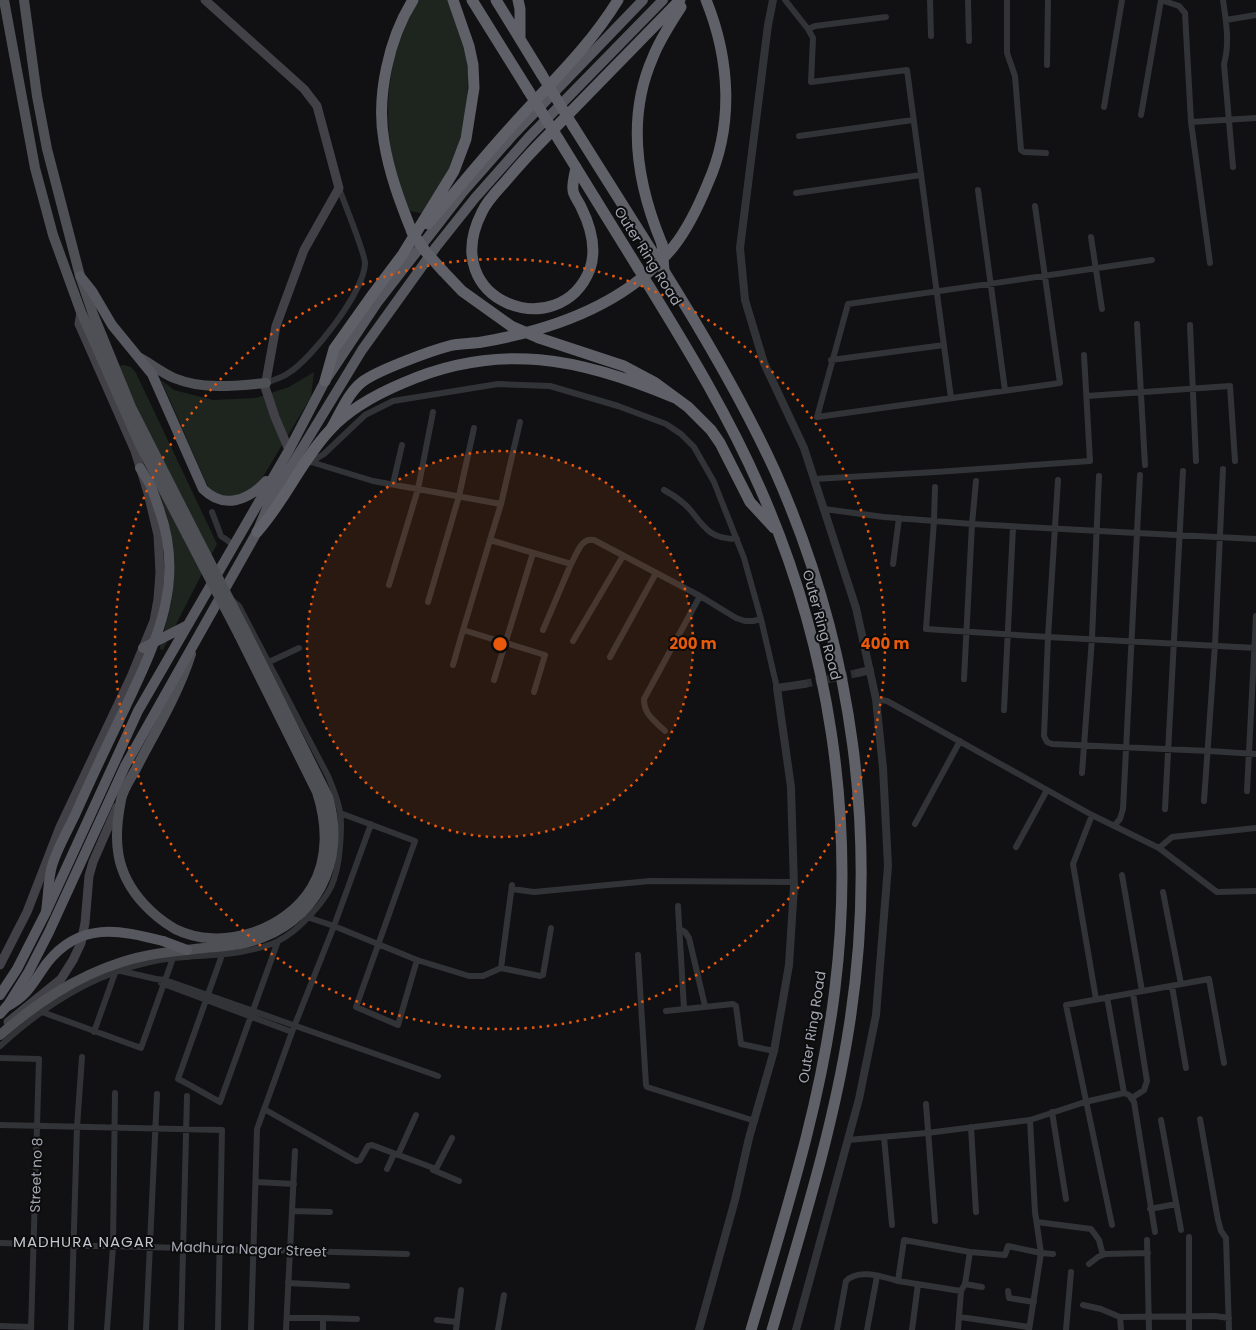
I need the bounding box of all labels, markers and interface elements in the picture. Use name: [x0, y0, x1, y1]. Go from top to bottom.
street label: Outer Ring Road: [610, 203, 686, 309]
street label: Outer Ring Road: [798, 568, 846, 682]
text: 200 m: [669, 633, 717, 654]
text: 400 m: [861, 633, 910, 654]
centre of rings: [491, 635, 509, 653]
street label: Outer Ring Road: [793, 970, 831, 1084]
street label: Street no 8: [25, 1137, 47, 1213]
district label: MADHURA NAGAR: [13, 1231, 155, 1252]
street label: Madhura Nagar Street: [171, 1236, 327, 1262]

